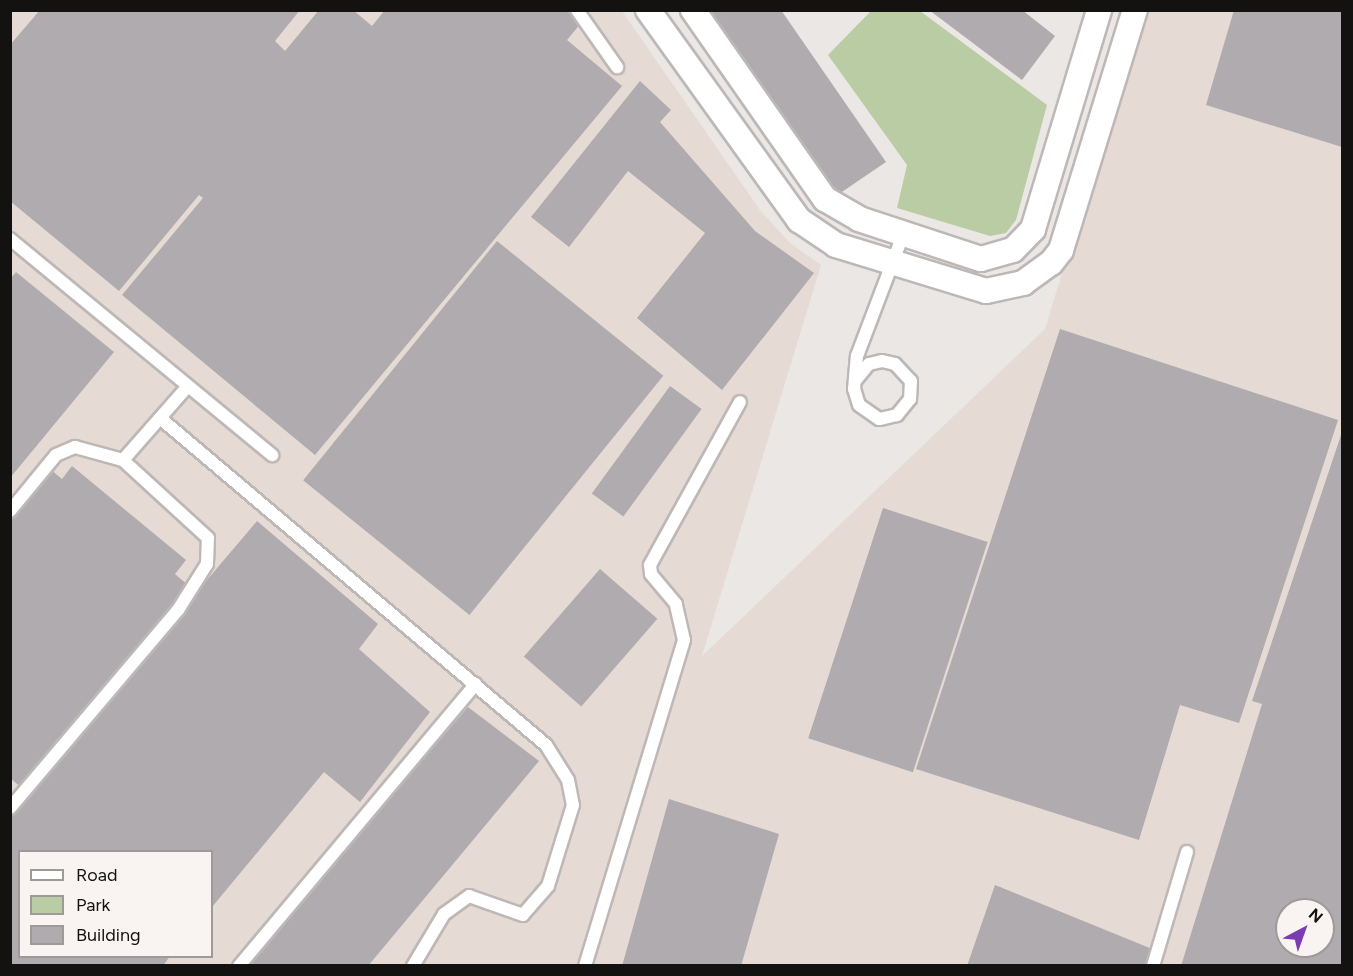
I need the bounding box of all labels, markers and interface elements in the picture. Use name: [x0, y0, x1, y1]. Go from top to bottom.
legend: [18, 850, 213, 958]
text: Road: [76, 864, 117, 886]
text: Park: [76, 894, 110, 916]
north arrow: [1275, 898, 1335, 958]
text: N: [1305, 904, 1327, 927]
text: Building: [76, 924, 141, 946]

